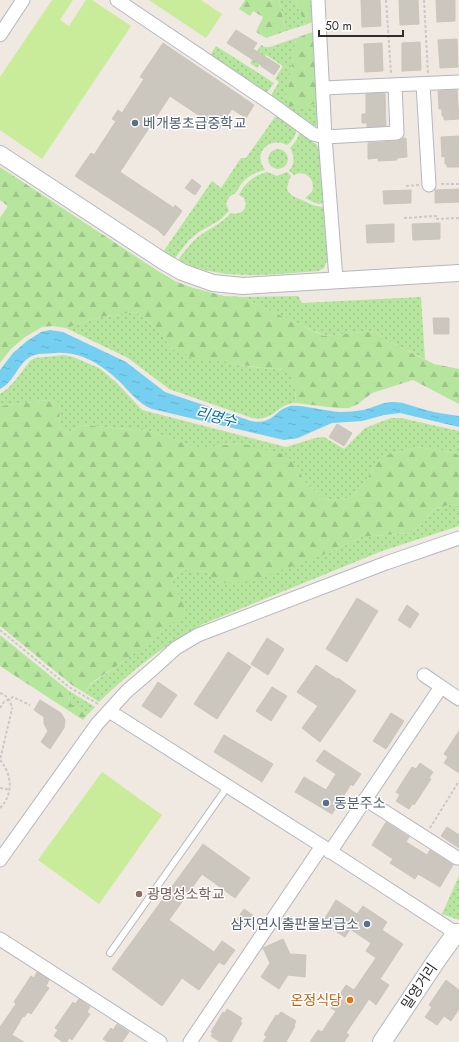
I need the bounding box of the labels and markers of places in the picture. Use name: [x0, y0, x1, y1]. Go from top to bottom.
place label: 베개봉초급중학교: [143, 113, 246, 133]
marker: 베개봉초급중학교: [130, 118, 140, 128]
place label: 동분주소: [334, 793, 386, 813]
marker: 동분주소: [321, 798, 331, 808]
place label: 광명성소학교: [147, 884, 224, 904]
marker: 광명성소학교: [134, 889, 144, 899]
place label: 삼지연시출판물보급소: [230, 914, 359, 934]
marker: 삼지연시출판물보급소: [362, 919, 372, 929]
place label: 온정식당: [290, 990, 342, 1010]
marker: 온정식당: [345, 995, 355, 1005]

